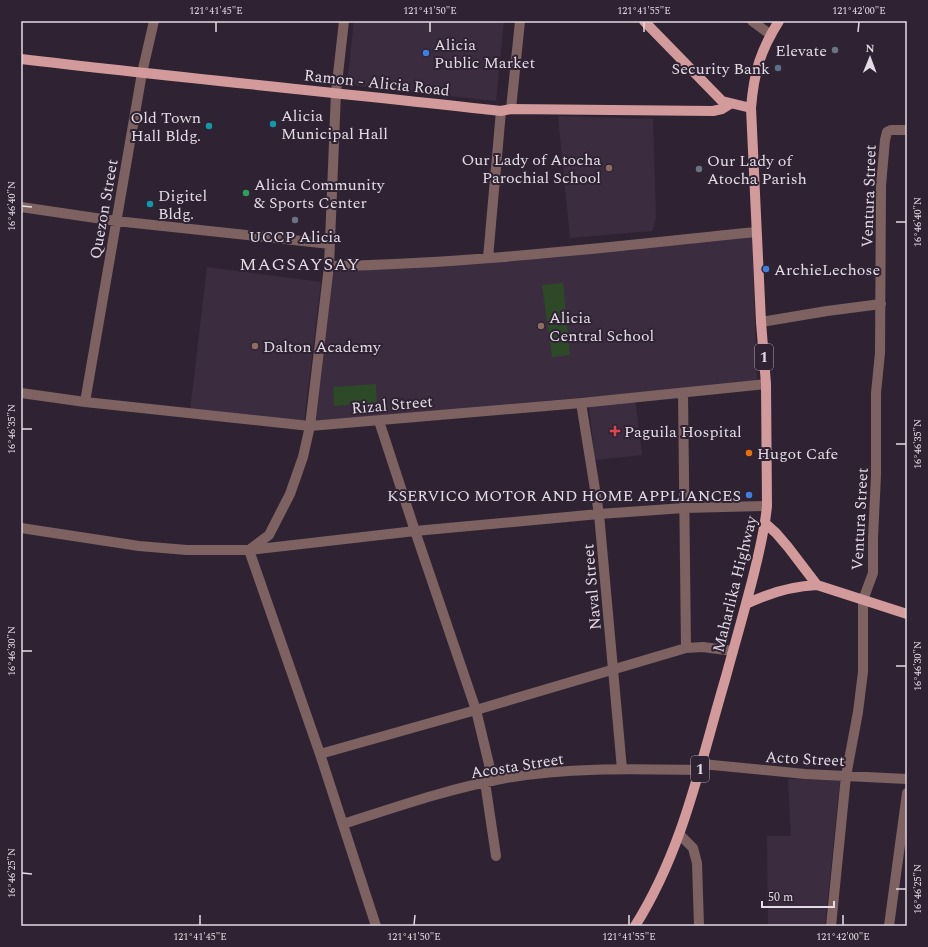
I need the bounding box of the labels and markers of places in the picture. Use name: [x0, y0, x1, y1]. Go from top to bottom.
place label: Alicia Public Market: [434, 33, 535, 75]
place label: Elevate: [775, 39, 827, 63]
marker: Elevate: [830, 45, 840, 55]
marker: Alicia Public Market: [421, 48, 431, 58]
place label: Security Bank: [672, 57, 770, 81]
marker: Security Bank: [773, 63, 783, 73]
place label: Alicia Municipal Hall: [281, 104, 388, 146]
place label: Old Town Hall Bldg.: [130, 106, 201, 148]
marker: Alicia Municipal Hall: [268, 119, 278, 129]
marker: Old Town Hall Bldg.: [204, 121, 214, 131]
place label: Our Lady of Atocha Parochial School: [461, 148, 601, 190]
place label: Our Lady of Atocha Parish: [707, 149, 807, 191]
marker: Our Lady of Atocha Parochial School: [604, 163, 614, 173]
marker: Our Lady of Atocha Parish: [694, 164, 704, 174]
place label: Alicia Community & Sports Center: [254, 173, 386, 215]
place label: Digitel Bldg.: [158, 184, 207, 226]
marker: Alicia Community & Sports Center: [241, 188, 251, 198]
marker: Digitel Bldg.: [145, 199, 155, 209]
marker: UCCP Alicia: [290, 215, 300, 225]
place label: UCCP Alicia: [249, 225, 341, 249]
place label: ArchieLechose: [774, 258, 880, 282]
marker: ArchieLechose: [761, 264, 771, 274]
place label: Alicia Central School: [549, 306, 654, 348]
marker: Alicia Central School: [536, 321, 546, 331]
place label: Dalton Academy: [263, 335, 382, 359]
marker: Dalton Academy: [250, 341, 260, 351]
place label: Paguila Hospital: [624, 420, 742, 444]
marker: Paguila Hospital: [609, 425, 621, 437]
place label: Hugot Cafe: [757, 442, 838, 466]
marker: Hugot Cafe: [744, 448, 754, 458]
place label: KSERVICO MOTOR AND HOME APPLIANCES: [387, 484, 741, 508]
marker: KSERVICO MOTOR AND HOME APPLIANCES: [744, 490, 754, 500]

